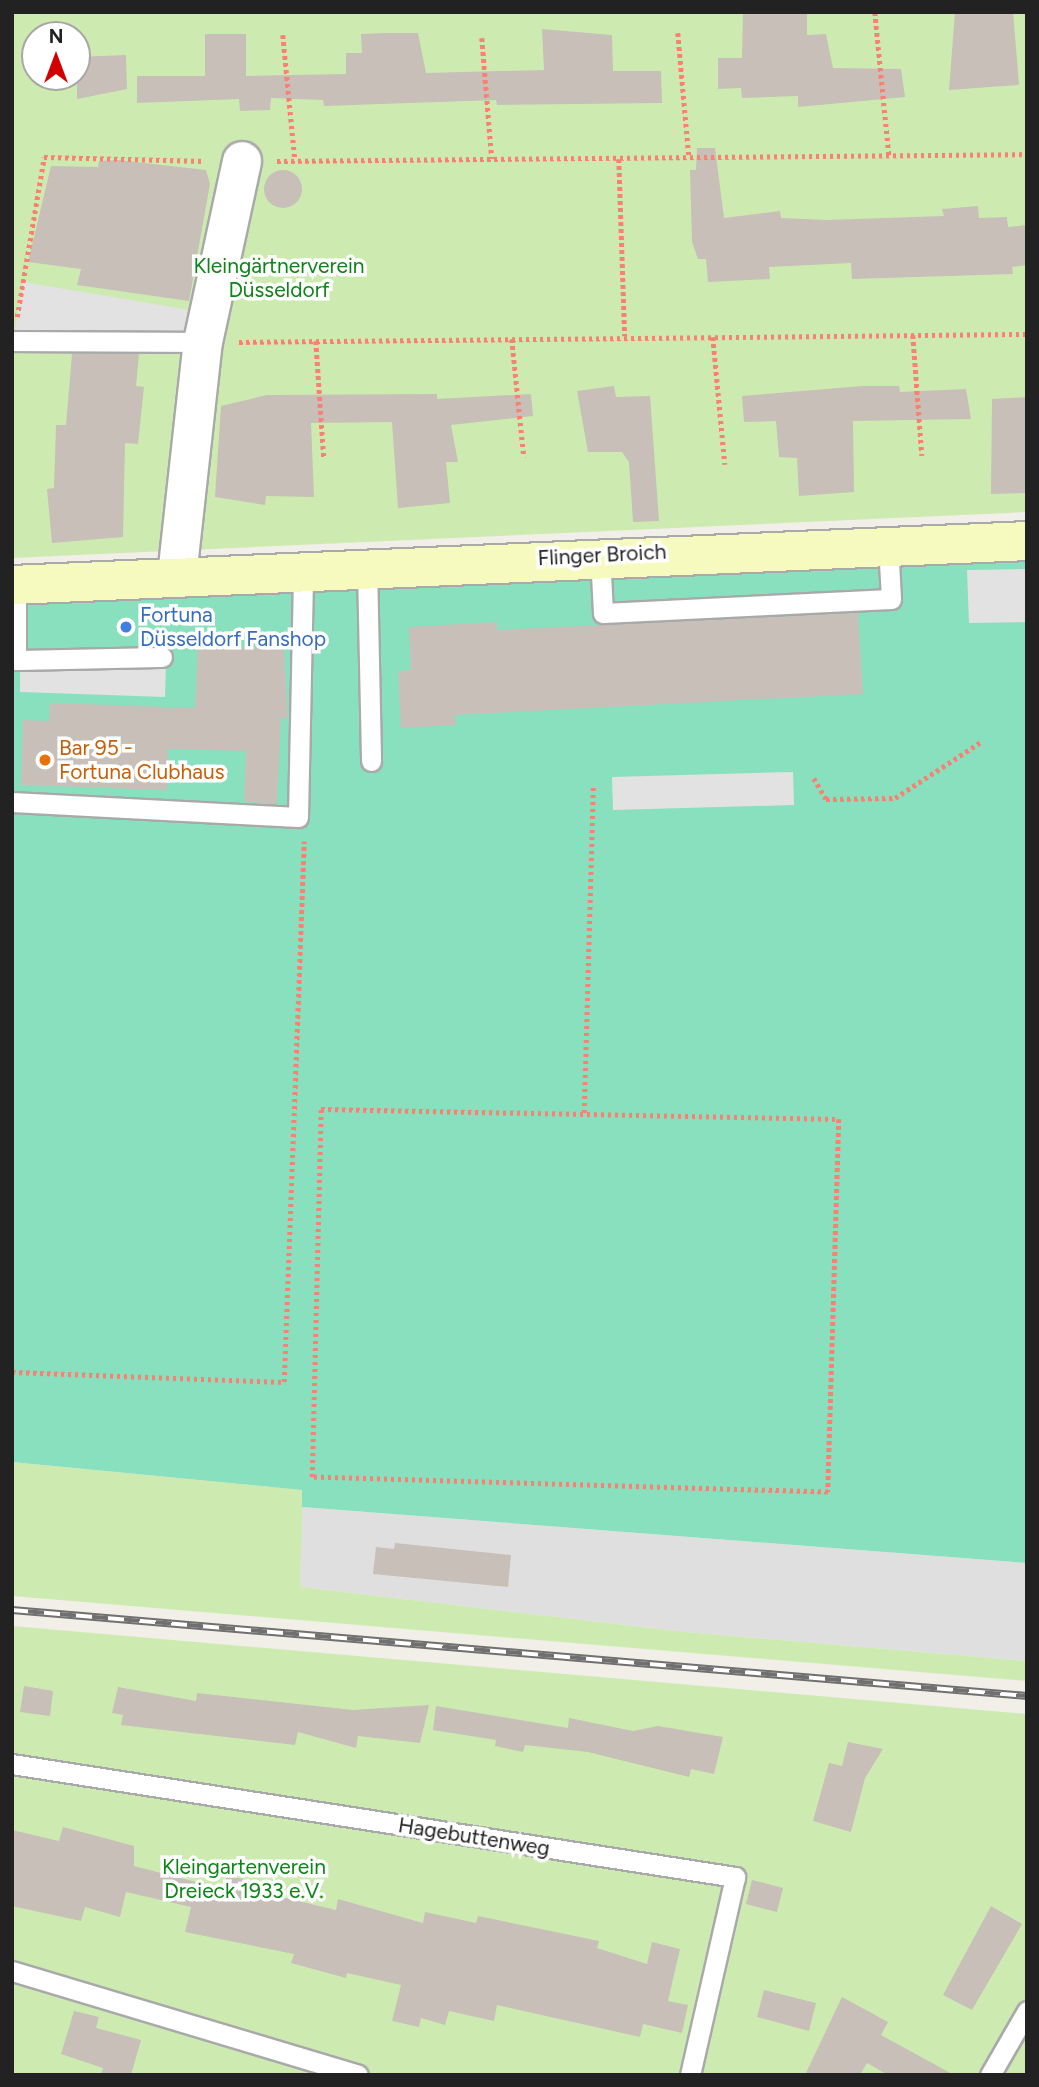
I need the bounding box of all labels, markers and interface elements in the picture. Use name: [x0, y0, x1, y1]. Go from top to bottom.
north arrow: [21, 21, 91, 91]
text: N: [49, 25, 63, 48]
park label: Kleingärtnerverein Düsseldorf: [193, 253, 365, 303]
street label: Flinger Broich: [537, 539, 667, 571]
place label: Fortuna Düsseldorf Fanshop: [140, 602, 326, 652]
marker: Fortuna Düsseldorf Fanshop: [118, 619, 134, 635]
place label: Bar 95 - Fortuna Clubhaus: [59, 735, 225, 785]
marker: Bar 95 - Fortuna Clubhaus: [37, 752, 53, 768]
street label: Hagebuttenweg: [396, 1813, 552, 1861]
park label: Kleingartenverein Dreieck 1933 e.V.: [162, 1854, 326, 1904]

